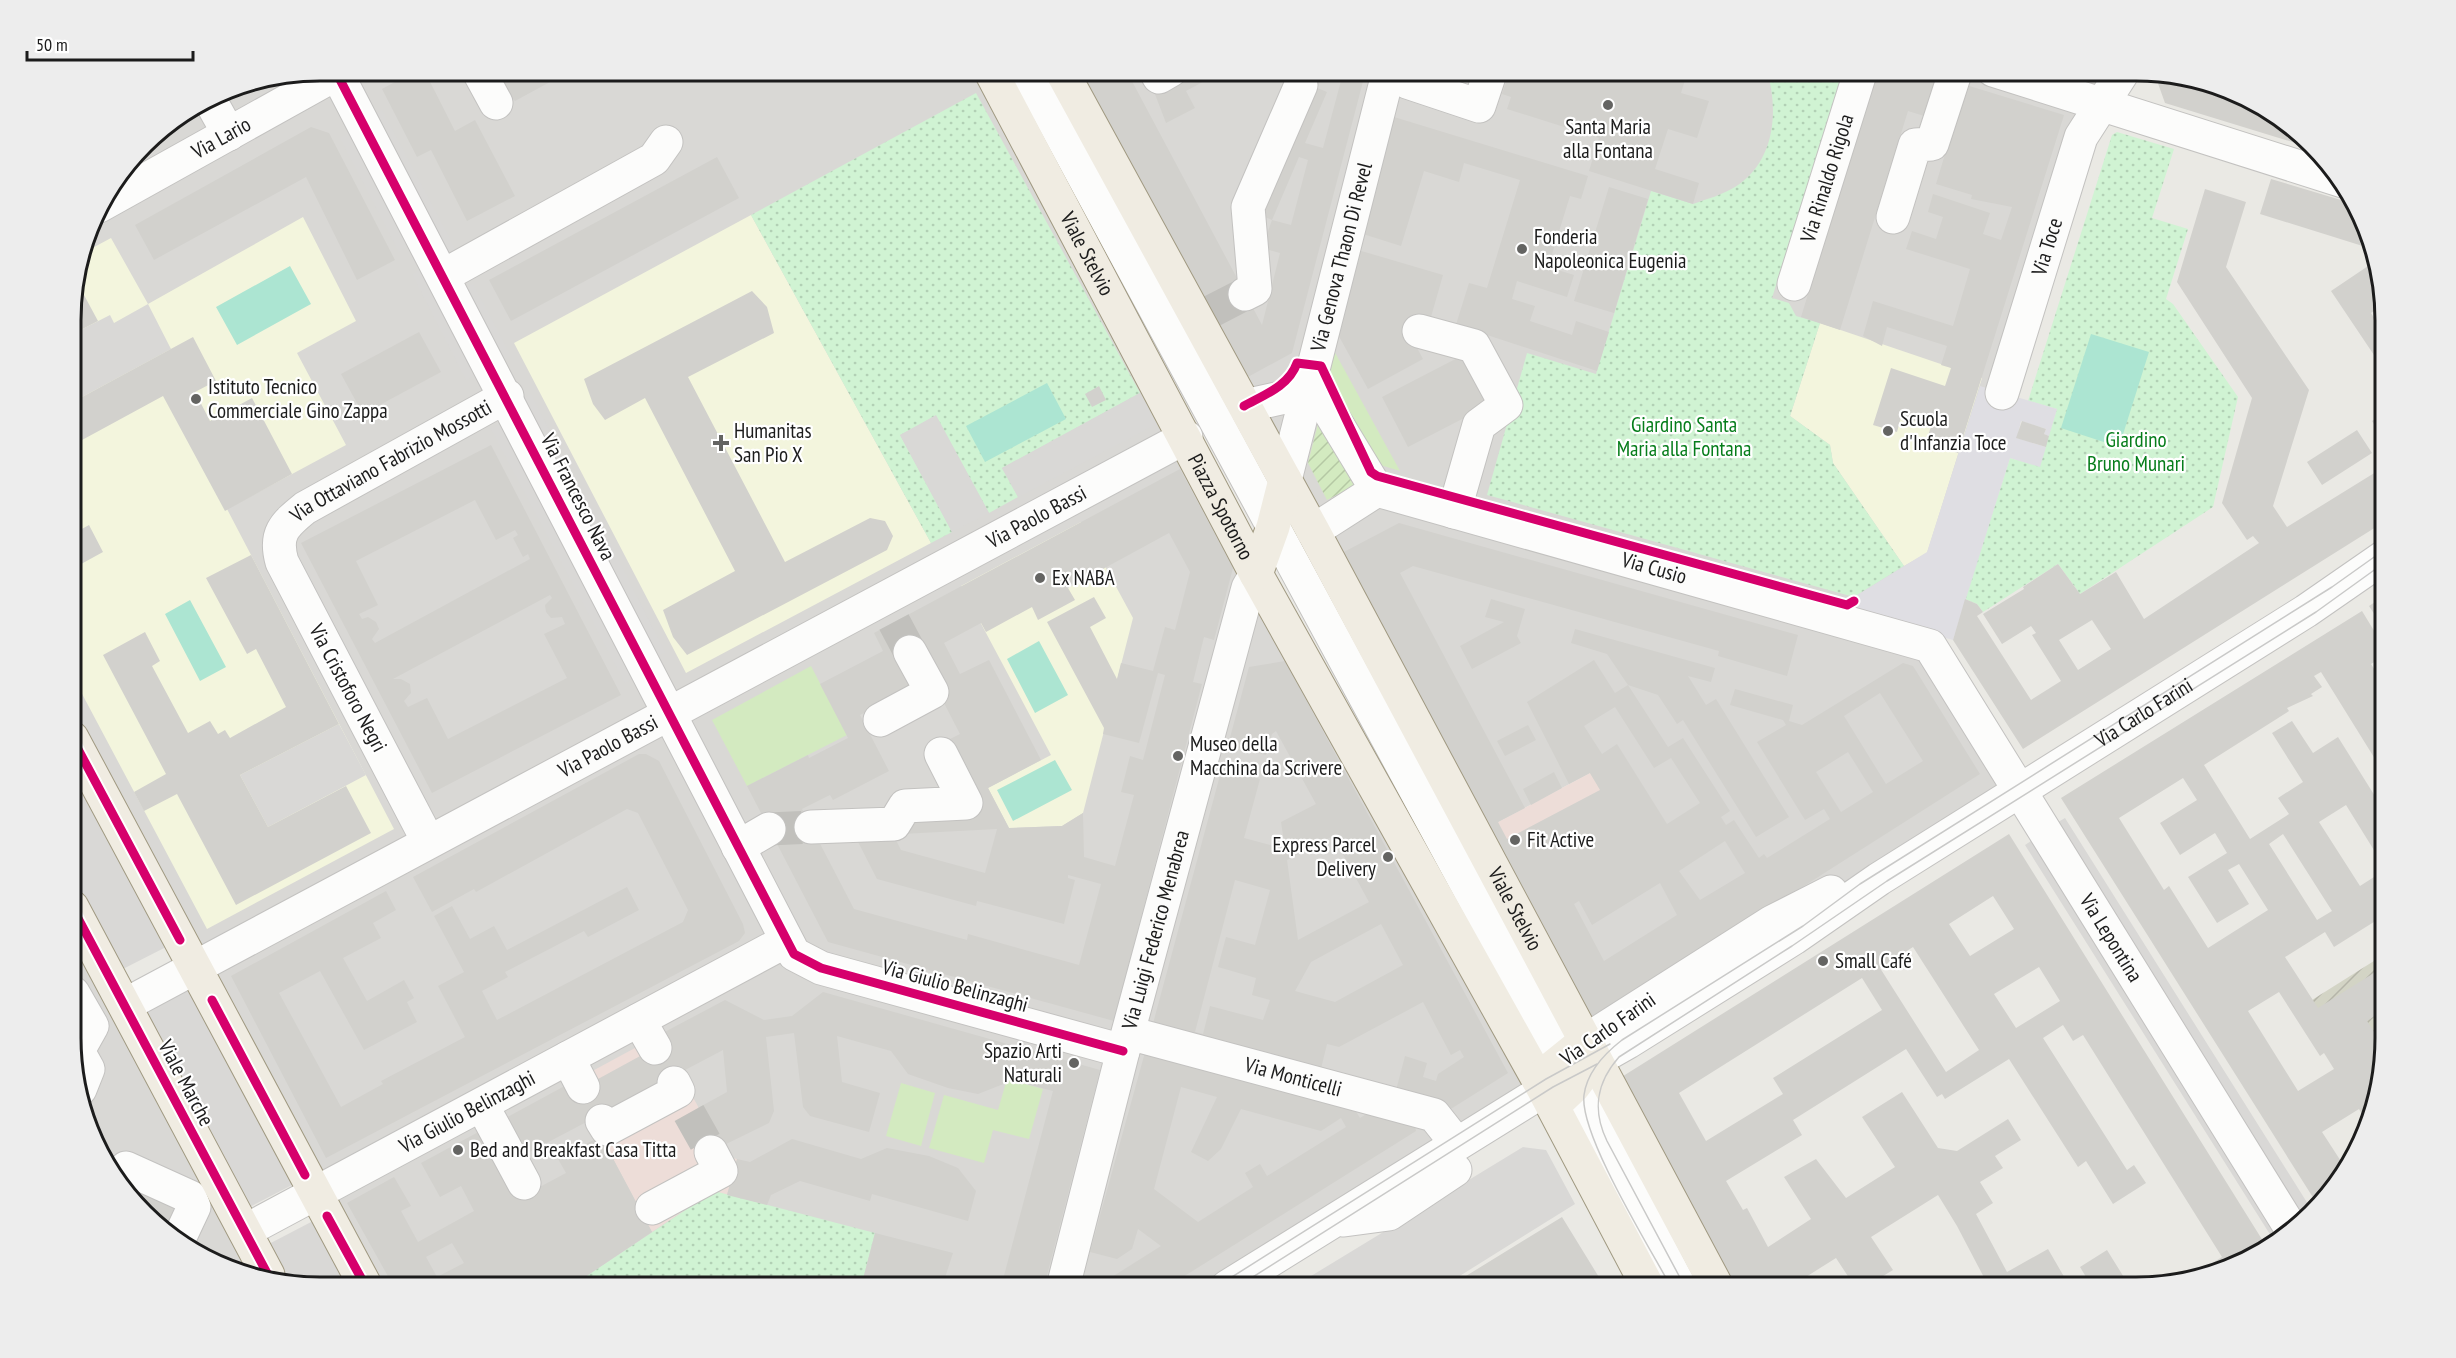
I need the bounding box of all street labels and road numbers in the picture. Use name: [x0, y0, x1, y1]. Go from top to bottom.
street label: Via Lario: [186, 110, 255, 165]
street label: Via Rinaldo Rigola: [1794, 110, 1859, 246]
street label: Via Genova Thaon Di Revel: [1304, 160, 1378, 355]
street label: Viale Stelvio: [1054, 206, 1121, 300]
street label: Via Toce: [2025, 215, 2068, 280]
street label: Via Ottaviano Fabrizio Mossotti: [283, 393, 496, 528]
street label: Via Francesco Nava: [534, 428, 622, 565]
street label: Piazza Spotorno: [1182, 449, 1260, 564]
street label: Via Paolo Bassi: [981, 479, 1091, 555]
street label: Via Cusio: [1618, 545, 1690, 590]
street label: Via Cristoforo Negri: [303, 618, 393, 756]
street label: Via Carlo Farini: [2089, 672, 2197, 754]
street label: Via Paolo Bassi: [553, 708, 662, 784]
street label: Via Luigi Federico Menabrea: [1115, 827, 1195, 1033]
street label: Viale Stelvio: [1482, 862, 1549, 955]
street label: Via Lepontina: [2073, 888, 2149, 987]
street label: Via Giulio Belinzaghi: [878, 953, 1031, 1018]
street label: Via Carlo Farini: [1554, 986, 1661, 1072]
street label: Viale Marche: [152, 1034, 220, 1130]
street label: Via Monticelli: [1241, 1050, 1345, 1103]
street label: Via Giulio Belinzaghi: [393, 1064, 539, 1159]

